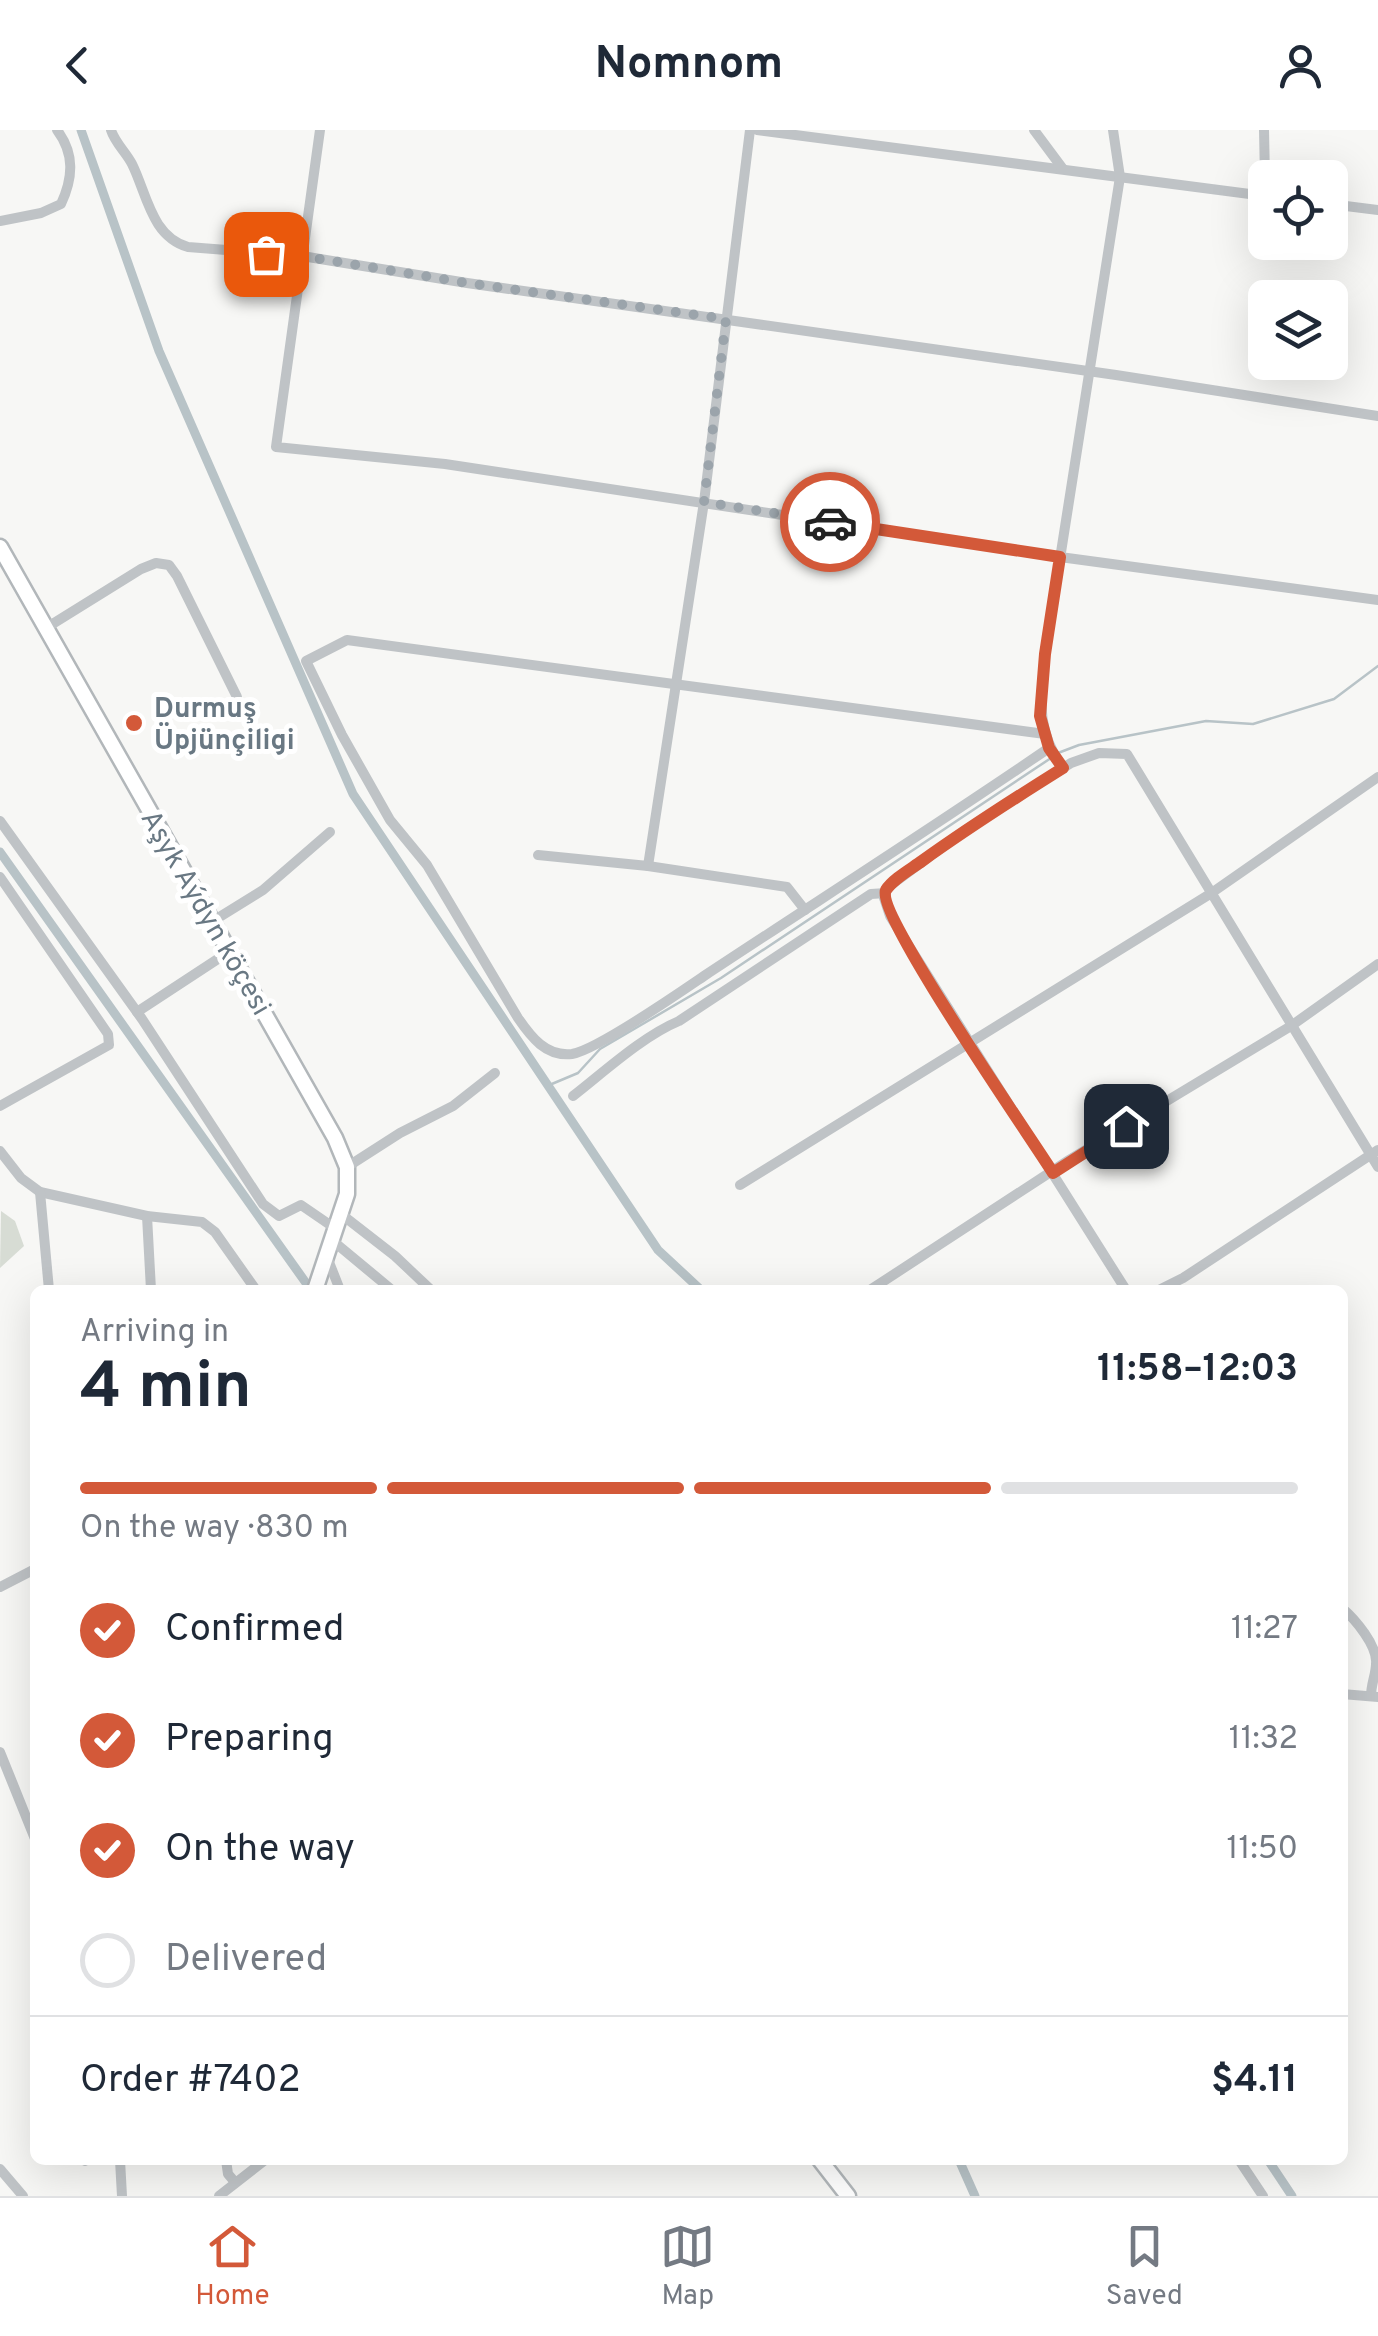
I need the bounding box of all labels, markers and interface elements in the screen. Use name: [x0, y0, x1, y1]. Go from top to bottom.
text: Nomnom: [595, 37, 783, 94]
icon: back: [50, 38, 105, 93]
icon: person: [1273, 38, 1328, 93]
map controls: [1248, 160, 1348, 380]
button: locate: [1248, 160, 1348, 260]
pin: [224, 212, 309, 297]
icon: bag: [239, 227, 294, 282]
button: layers: [1248, 280, 1348, 380]
courier: [780, 472, 880, 572]
icon: car: [803, 495, 858, 550]
place label: Durmuş Üpjünçiligi: [154, 692, 295, 760]
marker: Durmuş Üpjünçiligi: [123, 712, 145, 734]
street label: Aşyk Aýdyn köçesi: [131, 804, 278, 1023]
pin: [1084, 1084, 1169, 1169]
icon: home: [1099, 1099, 1154, 1154]
text: Arriving in: [80, 1313, 229, 1353]
text: 11:58–12:03: [1097, 1346, 1298, 1395]
text: 4 min: [80, 1349, 252, 1431]
text: On the way · 830 m: [80, 1509, 349, 1549]
icon: check: [80, 1603, 135, 1658]
text: Confirmed: [165, 1606, 344, 1655]
text: 11:27: [1231, 1610, 1298, 1650]
icon: check: [80, 1713, 135, 1768]
text: Preparing: [165, 1716, 334, 1765]
text: 11:32: [1229, 1720, 1298, 1760]
icon: check: [80, 1823, 135, 1878]
text: On the way: [165, 1826, 355, 1875]
text: 11:50: [1227, 1830, 1298, 1870]
text: Delivered: [165, 1936, 327, 1985]
text: Order #7402: [80, 2057, 301, 2106]
text: $4.11: [1211, 2057, 1298, 2106]
tab: Home: [195, 2219, 270, 2315]
tab: Map: [660, 2219, 715, 2315]
tab: Saved: [1106, 2219, 1183, 2315]

